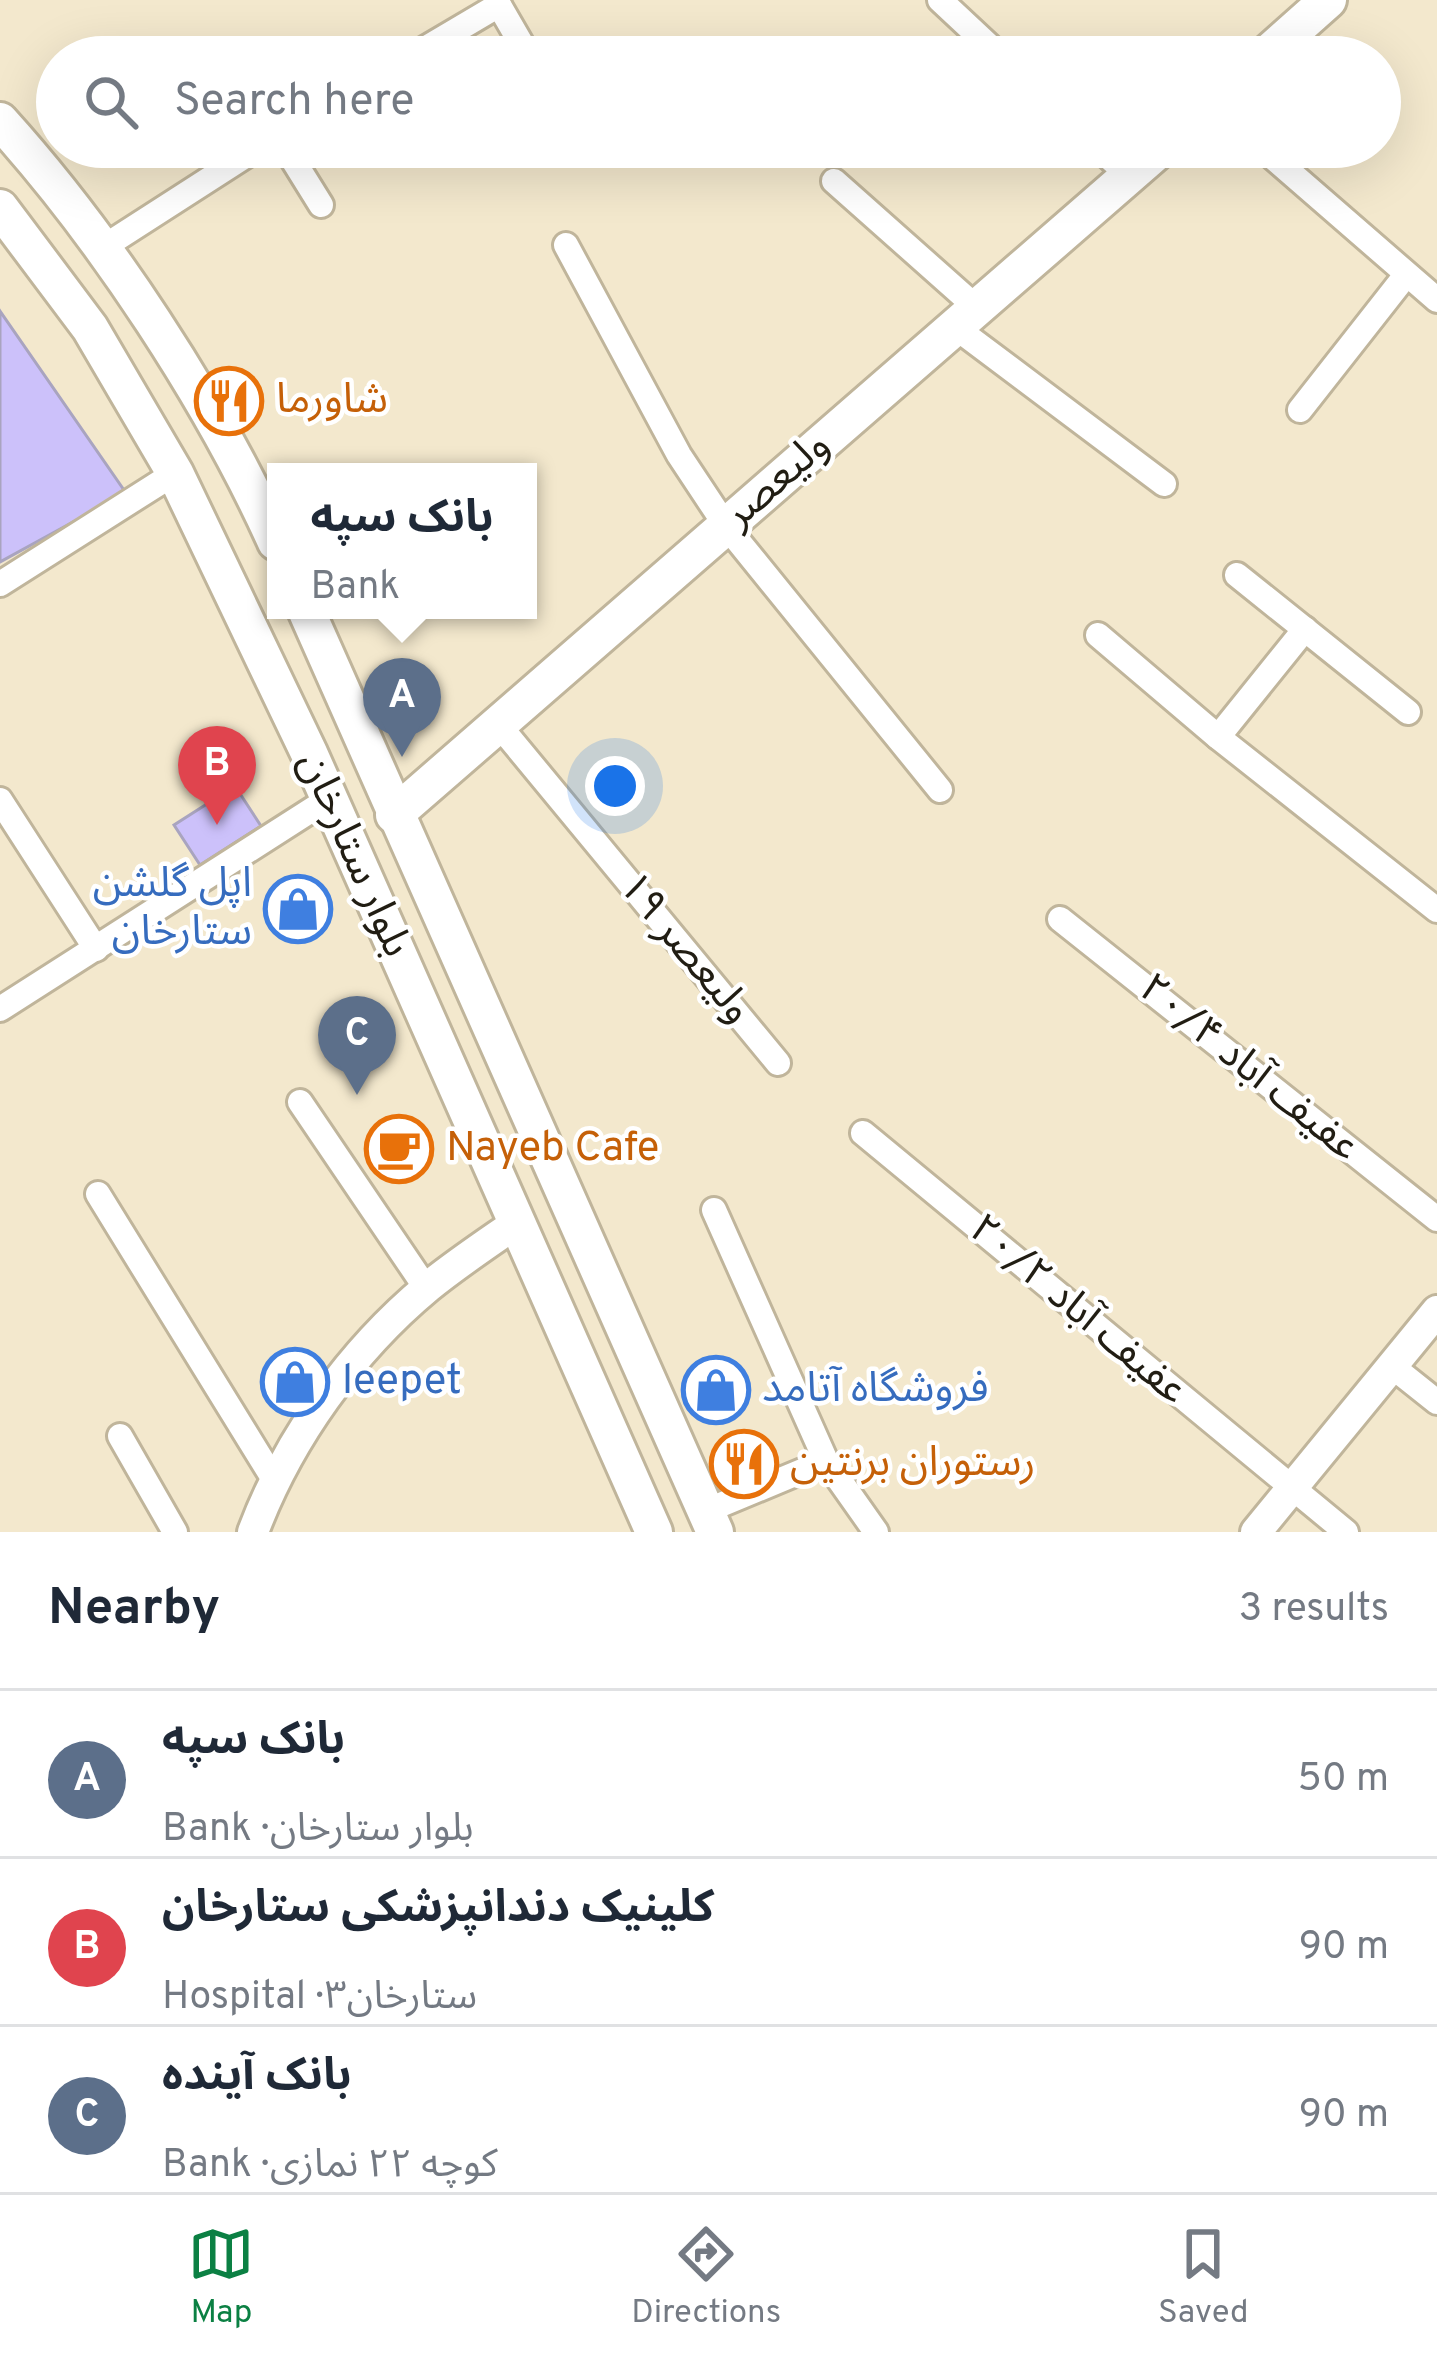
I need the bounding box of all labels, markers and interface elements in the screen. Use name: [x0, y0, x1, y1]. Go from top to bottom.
search box: [36, 36, 1401, 168]
icon: search: [78, 69, 144, 135]
text: Search here: [174, 74, 414, 131]
restaurant icon: شاورما: [194, 366, 264, 436]
place label: شاورما: [276, 375, 388, 428]
street label: ولیعصر: [712, 420, 842, 543]
popup: [267, 463, 537, 619]
text: بانک سپه: [310, 491, 494, 548]
text: Bank: [310, 564, 400, 613]
pin: A: [363, 658, 441, 757]
pin: B: [178, 726, 256, 825]
street label: بلوار ستارخان: [284, 744, 422, 966]
your location: [585, 756, 645, 816]
place label: اپل گلشن ستارخان: [93, 859, 252, 960]
street label: ۱۹ ولیعصر: [605, 862, 763, 1036]
shop icon: اپل گلشن ستارخان: [263, 874, 333, 944]
street label: عفیف آباد ۲۰/۴: [1127, 964, 1369, 1174]
pin: C: [318, 996, 396, 1095]
cafe icon: Nayeb Cafe: [364, 1114, 434, 1184]
place label: Nayeb Cafe: [446, 1123, 659, 1176]
street label: عفیف آباد ۲۰/۲: [957, 1204, 1197, 1418]
shop icon: leepet: [260, 1347, 330, 1417]
shop icon: فروشگاه آتامد: [681, 1355, 751, 1425]
place label: leepet: [342, 1356, 462, 1409]
place label: فروشگاه آتامد: [762, 1364, 989, 1417]
restaurant icon: رستوران برنتین: [709, 1429, 779, 1499]
place label: رستوران برنتین: [790, 1438, 1036, 1491]
text: Nearby: [48, 1578, 220, 1643]
text: 3 results: [1239, 1586, 1389, 1635]
text: بانک سپه: [162, 1713, 345, 1770]
text: A: [73, 1756, 101, 1805]
text: 50 m: [1298, 1756, 1389, 1805]
text: Bank · بلوار ستارخان: [162, 1806, 474, 1855]
text: کلینیک دندانپزشکی ستارخان: [162, 1881, 714, 1938]
text: B: [74, 1924, 100, 1973]
text: 90 m: [1299, 1924, 1389, 1973]
text: Hospital · ستارخان۳: [162, 1974, 477, 2023]
text: بانک آینده: [162, 2049, 351, 2106]
text: C: [75, 2092, 99, 2141]
text: 90 m: [1299, 2092, 1389, 2141]
text: Bank · کوچه ۲۲ نمازی: [162, 2142, 498, 2191]
tab: Map: [188, 2221, 254, 2335]
tab: Directions: [631, 2221, 781, 2335]
tab: Saved: [1158, 2221, 1249, 2335]

